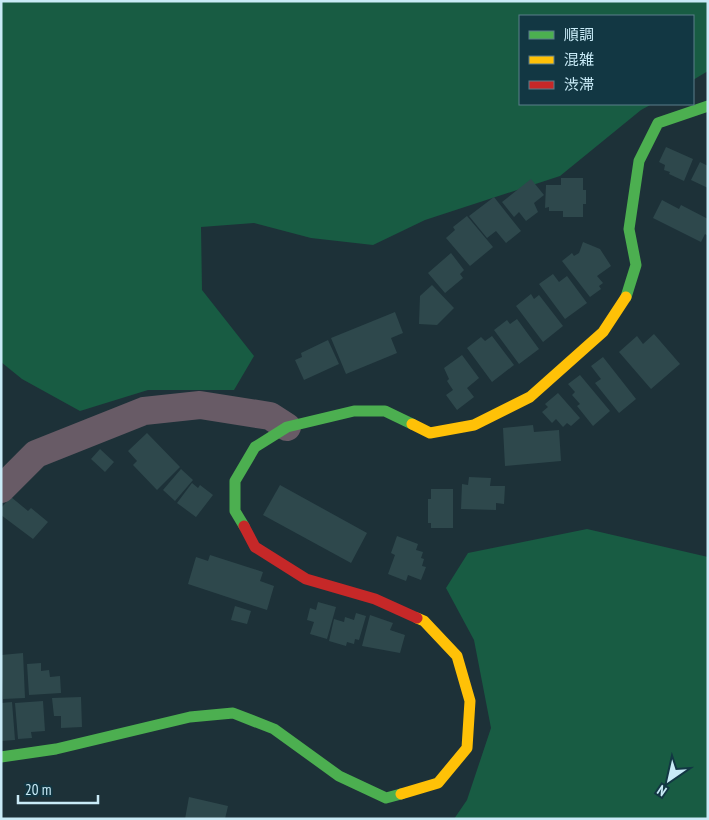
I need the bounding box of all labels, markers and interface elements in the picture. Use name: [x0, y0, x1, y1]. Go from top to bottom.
legend: [519, 15, 694, 105]
text: 順調: [564, 25, 594, 44]
text: 混雑: [564, 50, 594, 69]
text: 渋滞: [564, 75, 594, 94]
north arrow: [644, 755, 694, 805]
scale bar: [18, 772, 98, 804]
text: 20 m: [25, 780, 51, 799]
text: N: [654, 781, 670, 800]

